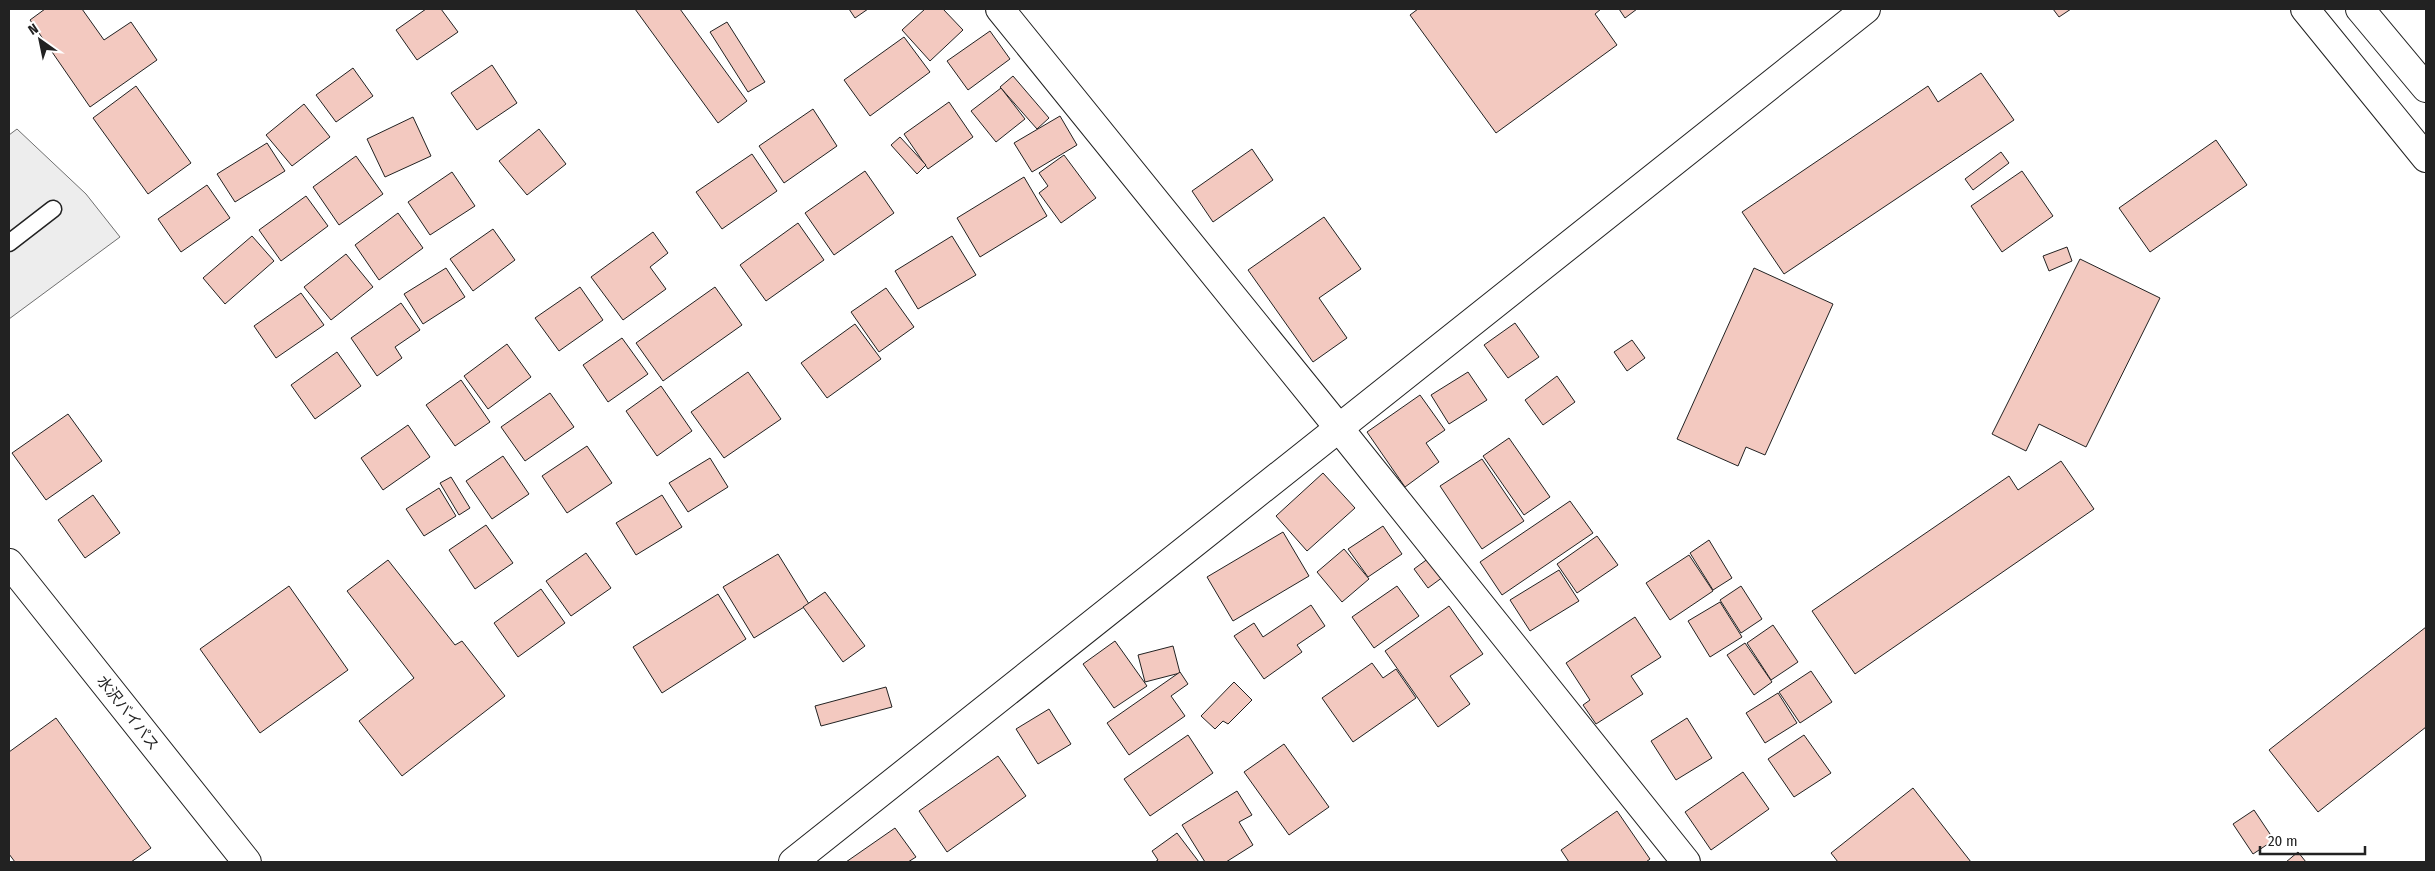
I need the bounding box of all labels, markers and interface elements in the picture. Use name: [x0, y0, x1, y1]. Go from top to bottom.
north arrow: [15, 15, 65, 65]
text: N: [25, 20, 41, 39]
street label: 水沢バイパス: [93, 672, 163, 754]
scale bar: [2260, 824, 2365, 856]
text: 20 m: [2268, 832, 2298, 850]

